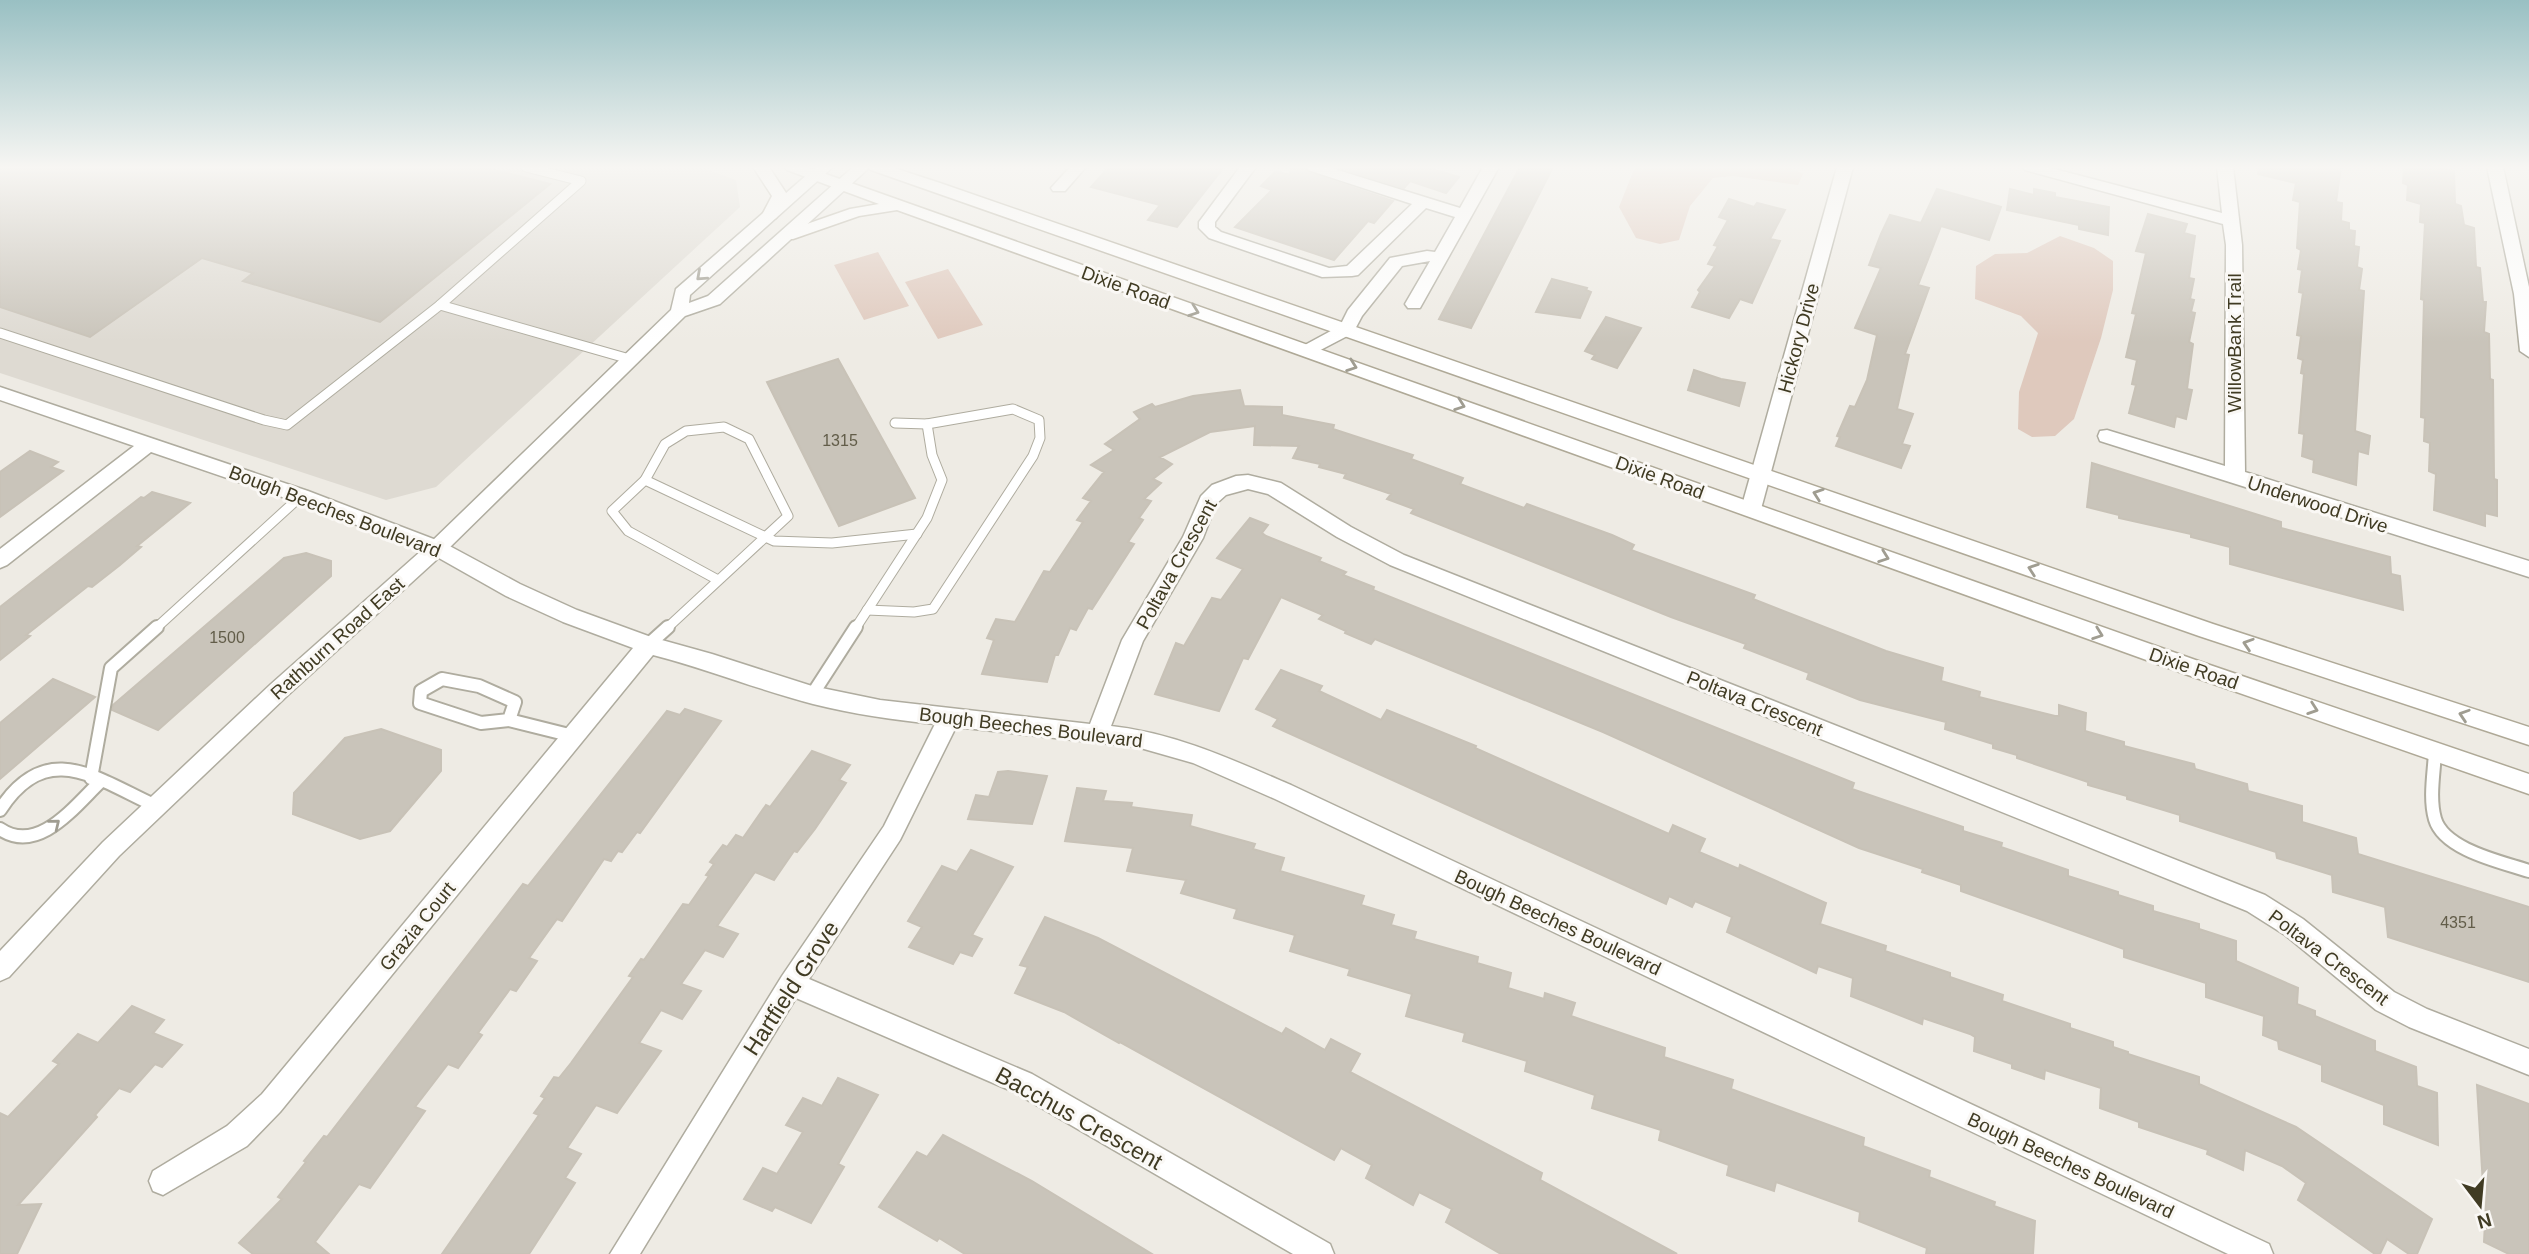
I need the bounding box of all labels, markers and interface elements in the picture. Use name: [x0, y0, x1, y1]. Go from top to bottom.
street label: Dixie Road: [1079, 262, 1173, 313]
one-way arrow: [696, 268, 709, 280]
street label: WillowBank Trail: [2224, 273, 2245, 413]
street label: Hickory Drive: [1774, 281, 1823, 395]
one-way arrow: [1188, 303, 1200, 317]
one-way arrow: [1346, 358, 1358, 372]
one-way arrow: [1453, 397, 1465, 411]
house number: 1315: [822, 432, 858, 449]
street label: Dixie Road: [1613, 452, 1707, 503]
street label: Bough Beeches Boulevard: [226, 461, 444, 562]
street label: Underwood Drive: [2245, 472, 2391, 537]
one-way arrow: [1813, 488, 1825, 502]
street label: Poltava Crescent: [1132, 495, 1221, 633]
one-way arrow: [1878, 549, 1890, 563]
one-way arrow: [2028, 563, 2040, 577]
street label: Rathburn Road East: [266, 572, 409, 704]
one-way arrow: [2092, 626, 2104, 640]
house number: 1500: [209, 629, 245, 646]
one-way arrow: [2242, 637, 2254, 652]
street label: Dixie Road: [2146, 643, 2241, 694]
street label: Poltava Crescent: [1684, 667, 1826, 741]
one-way arrow: [2307, 701, 2319, 716]
street label: Bough Beeches Boulevard: [918, 703, 1144, 752]
one-way arrow: [2458, 709, 2471, 723]
one-way arrow: [47, 819, 59, 832]
street label: Bough Beeches Boulevard: [1451, 865, 1664, 980]
street label: Grazia Court: [375, 877, 460, 975]
street label: Poltava Crescent: [2265, 905, 2393, 1010]
house number: 4351: [2440, 914, 2476, 931]
street label: Hartfield Grove: [738, 916, 844, 1060]
street label: Bacchus Crescent: [991, 1061, 1167, 1175]
street label: Bough Beeches Boulevard: [1964, 1108, 2177, 1223]
north arrow: [2445, 1170, 2515, 1240]
text: N: [2475, 1209, 2494, 1233]

